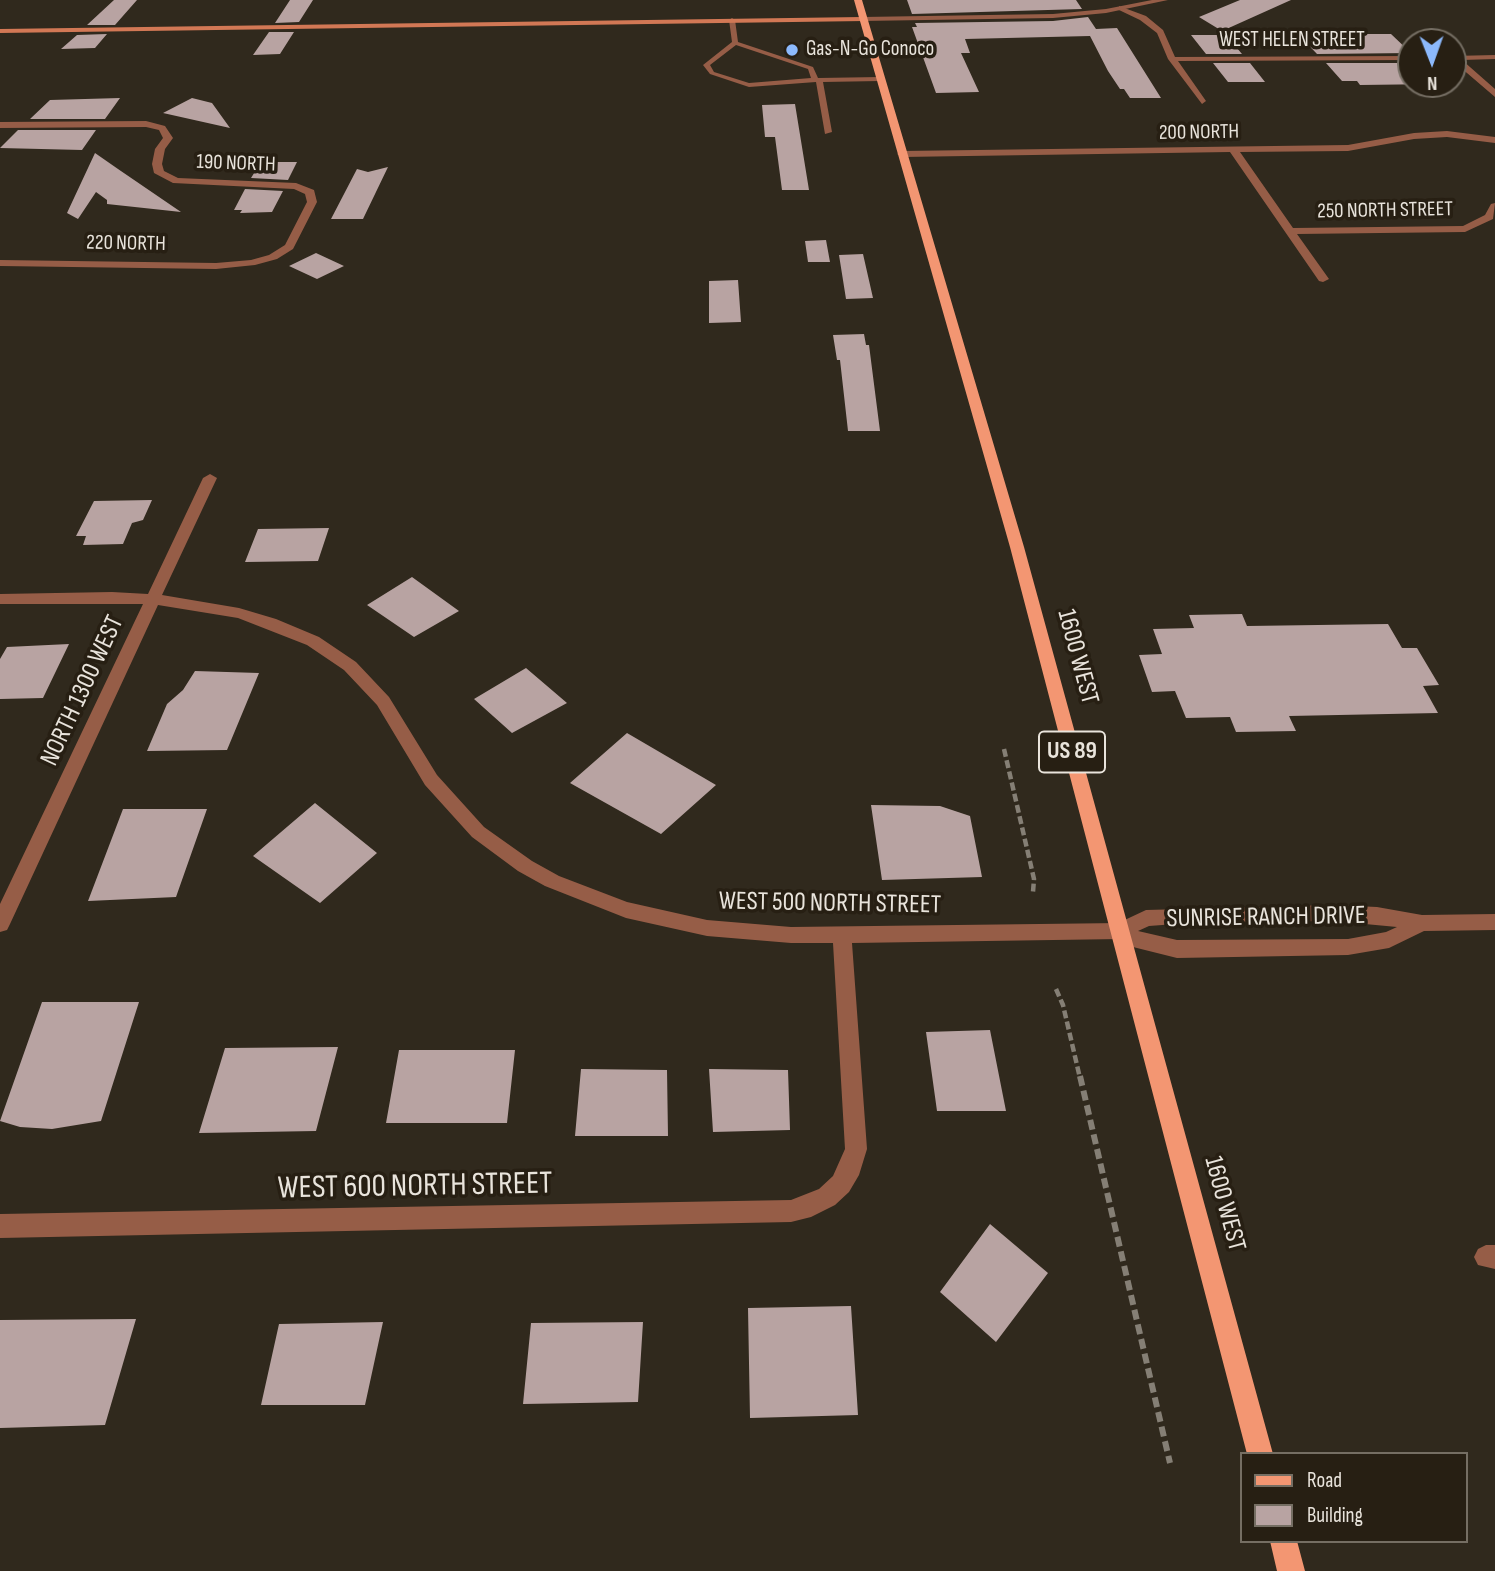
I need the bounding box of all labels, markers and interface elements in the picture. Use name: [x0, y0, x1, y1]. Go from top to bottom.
street label: WEST HELEN STREET: [1219, 28, 1365, 54]
north arrow: [1397, 28, 1467, 98]
place label: Gas-N-Go Conoco: [806, 37, 934, 63]
marker: Gas-N-Go Conoco: [784, 42, 800, 58]
text: N: [1427, 71, 1438, 94]
street label: 200 NORTH: [1159, 120, 1239, 146]
street label: 190 NORTH: [196, 150, 276, 178]
street label: 250 NORTH STREET: [1317, 197, 1453, 225]
street label: 220 NORTH: [86, 231, 166, 257]
street label: 1600 WEST: [1049, 606, 1105, 708]
street label: NORTH 1300 WEST: [35, 611, 131, 771]
road number: US 89: [1039, 732, 1105, 772]
street label: WEST 500 NORTH STREET: [719, 886, 941, 922]
street label: SUNRISE RANCH DRIVE: [1166, 901, 1366, 935]
street label: 1600 WEST: [1196, 1153, 1252, 1255]
street label: WEST 600 NORTH STREET: [277, 1165, 553, 1209]
legend: [1240, 1452, 1467, 1543]
text: Road: [1307, 1468, 1342, 1493]
text: Building: [1307, 1503, 1363, 1528]

